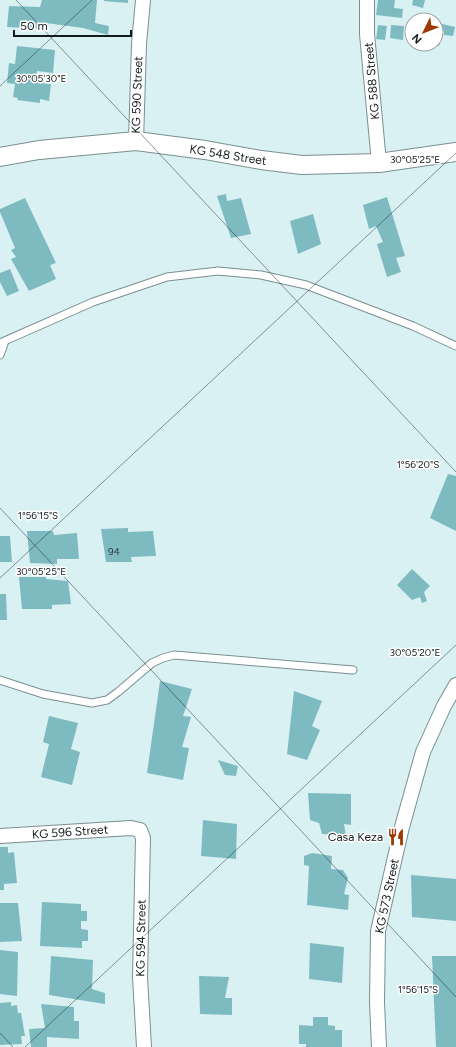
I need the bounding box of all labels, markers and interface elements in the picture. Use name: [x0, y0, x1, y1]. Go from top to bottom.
scale bar: [14, 12, 131, 38]
north arrow: [404, 12, 444, 52]
text: 50 m: [20, 19, 48, 33]
text: N: [409, 31, 425, 46]
street label: KG 588 Street: [362, 41, 382, 120]
street label: KG 590 Street: [129, 56, 145, 134]
text: 30°05'30"E: [16, 72, 66, 85]
street label: KG 548 Street: [189, 142, 268, 168]
text: 30°05'25"E: [390, 153, 440, 166]
text: 1°56'20"S: [397, 458, 439, 471]
text: 1°56'15"S: [18, 509, 58, 522]
house number: 94: [108, 545, 120, 558]
text: 30°05'25"E: [16, 565, 66, 578]
text: 30°05'20"E: [390, 646, 440, 659]
street label: KG 596 Street: [31, 822, 109, 842]
restaurant icon: Casa Keza: [386, 827, 406, 847]
place label: Casa Keza: [328, 830, 383, 844]
street label: KG 573 Street: [372, 857, 402, 935]
street label: KG 594 Street: [133, 899, 149, 977]
text: 1°56'15"S: [398, 983, 438, 996]

